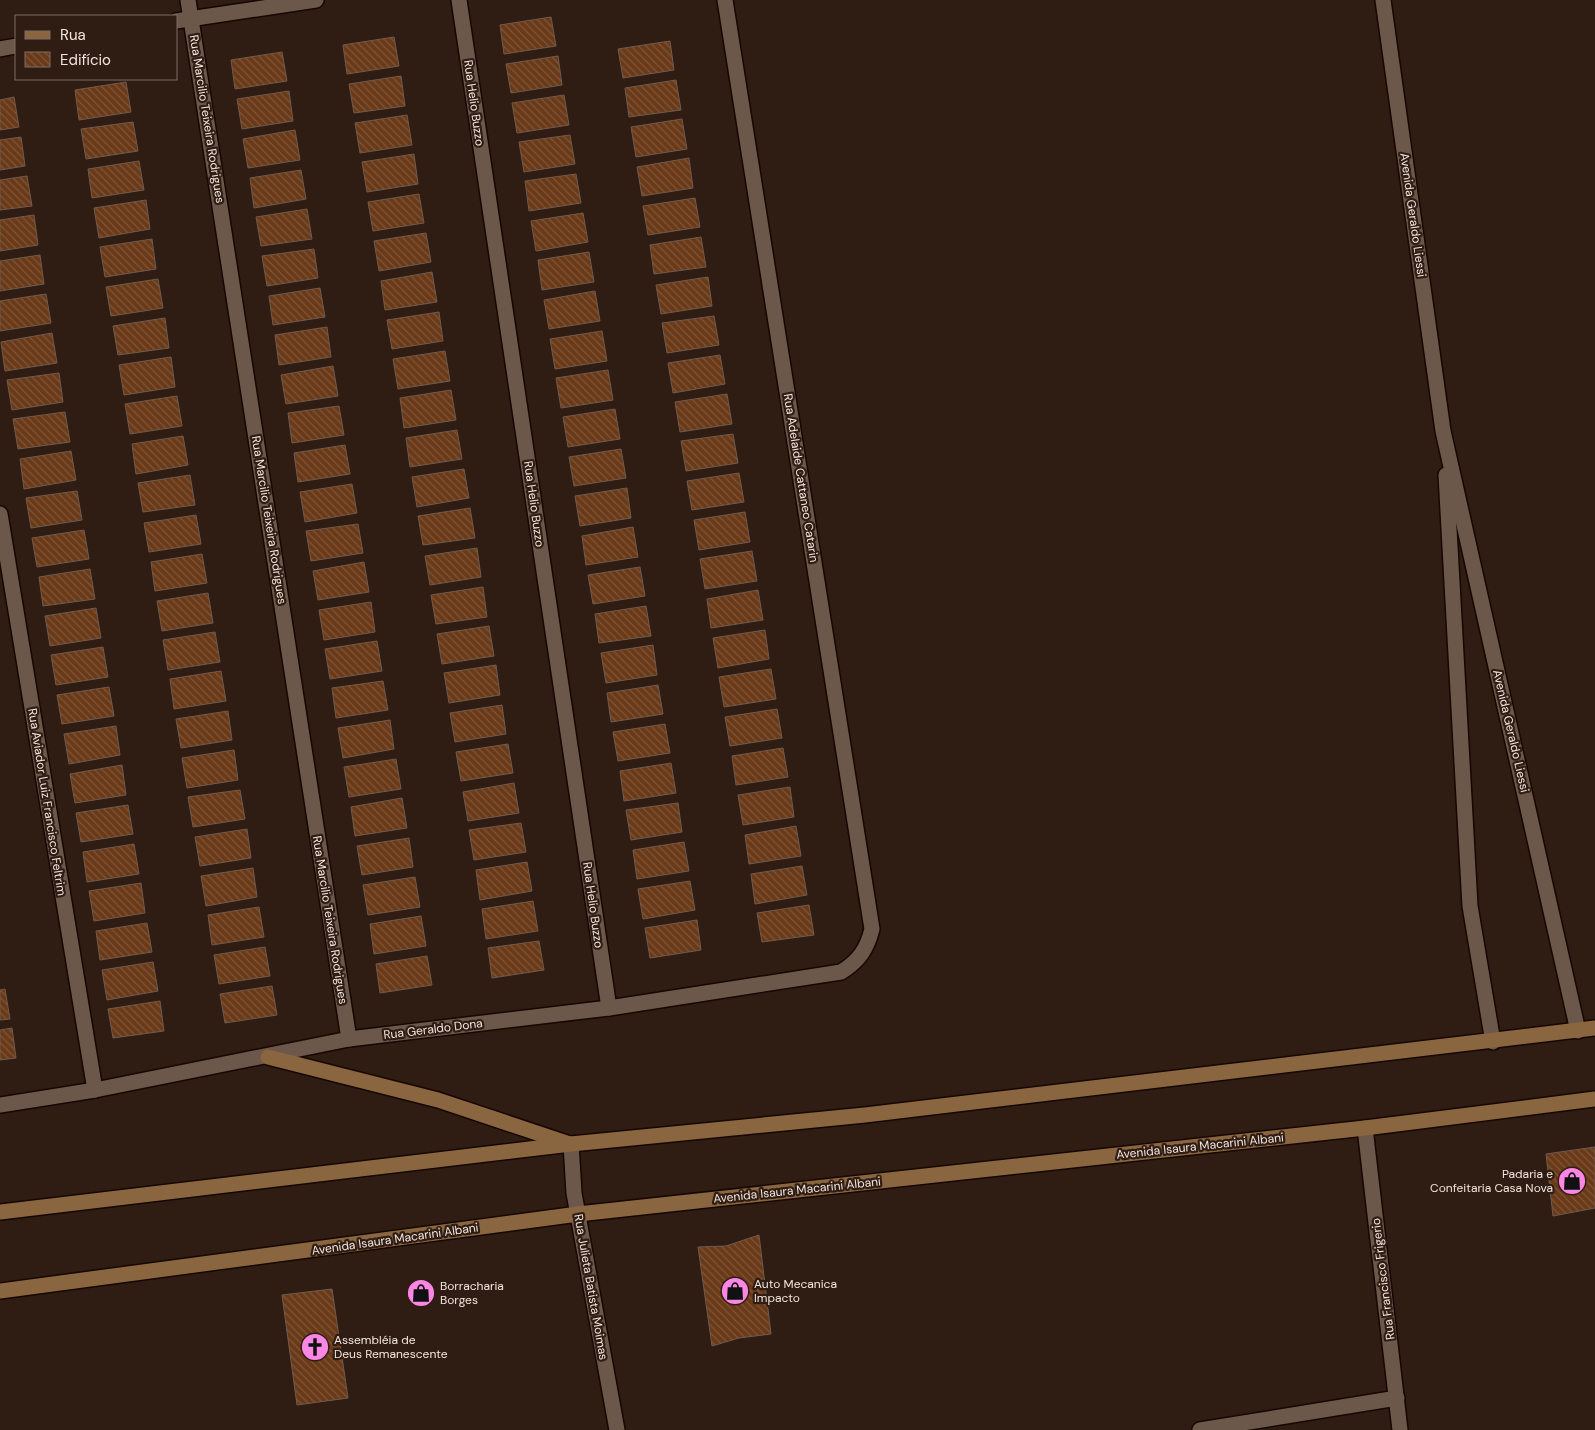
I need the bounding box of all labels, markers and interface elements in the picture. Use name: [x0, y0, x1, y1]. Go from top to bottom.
legend: [15, 15, 178, 80]
text: Rua: [60, 25, 86, 45]
street label: Rua Marcilio Teixeira Rodrigues: [186, 34, 228, 204]
text: Edifício: [60, 50, 111, 70]
street label: Rua Helio Buzzo: [460, 59, 488, 147]
street label: Avenida Geraldo Liessi: [1396, 152, 1430, 278]
street label: Rua Adelaide Cattaneo Catarin: [780, 392, 822, 564]
street label: Rua Marcilio Teixeira Rodrigues: [248, 435, 290, 605]
street label: Rua Helio Buzzo: [520, 460, 548, 548]
street label: Avenida Geraldo Liessi: [1489, 668, 1533, 794]
street label: Rua Aviador Luiz Francisco Feltrim: [24, 707, 70, 897]
street label: Rua Marcilio Teixeira Rodrigues: [309, 835, 351, 1005]
street label: Rua Helio Buzzo: [579, 861, 607, 949]
street label: Rua Geraldo Dona: [382, 1015, 484, 1043]
street label: Avenida Isaura Macarini Albani: [1115, 1129, 1285, 1163]
place label: Padaria e Confeitaria Casa Nova: [1430, 1166, 1553, 1196]
shop icon: Padaria e Confeitaria Casa Nova: [1557, 1166, 1587, 1196]
street label: Avenida Isaura Macarini Albani: [712, 1173, 882, 1207]
street label: Rua Julieta Batista Moimas: [570, 1213, 612, 1361]
street label: Rua Francisco Frigerio: [1368, 1217, 1398, 1341]
street label: Avenida Isaura Macarini Albani: [311, 1219, 480, 1259]
shop icon: Auto Mecanica Impacto: [720, 1276, 750, 1306]
place label: Auto Mecanica Impacto: [754, 1276, 837, 1306]
shop icon: Borracharia Borges: [406, 1278, 436, 1308]
place label: Borracharia Borges: [440, 1278, 504, 1308]
church icon: Assembléia de Deus Remanescente: [300, 1332, 330, 1362]
place label: Assembléia de Deus Remanescente: [334, 1332, 448, 1362]

